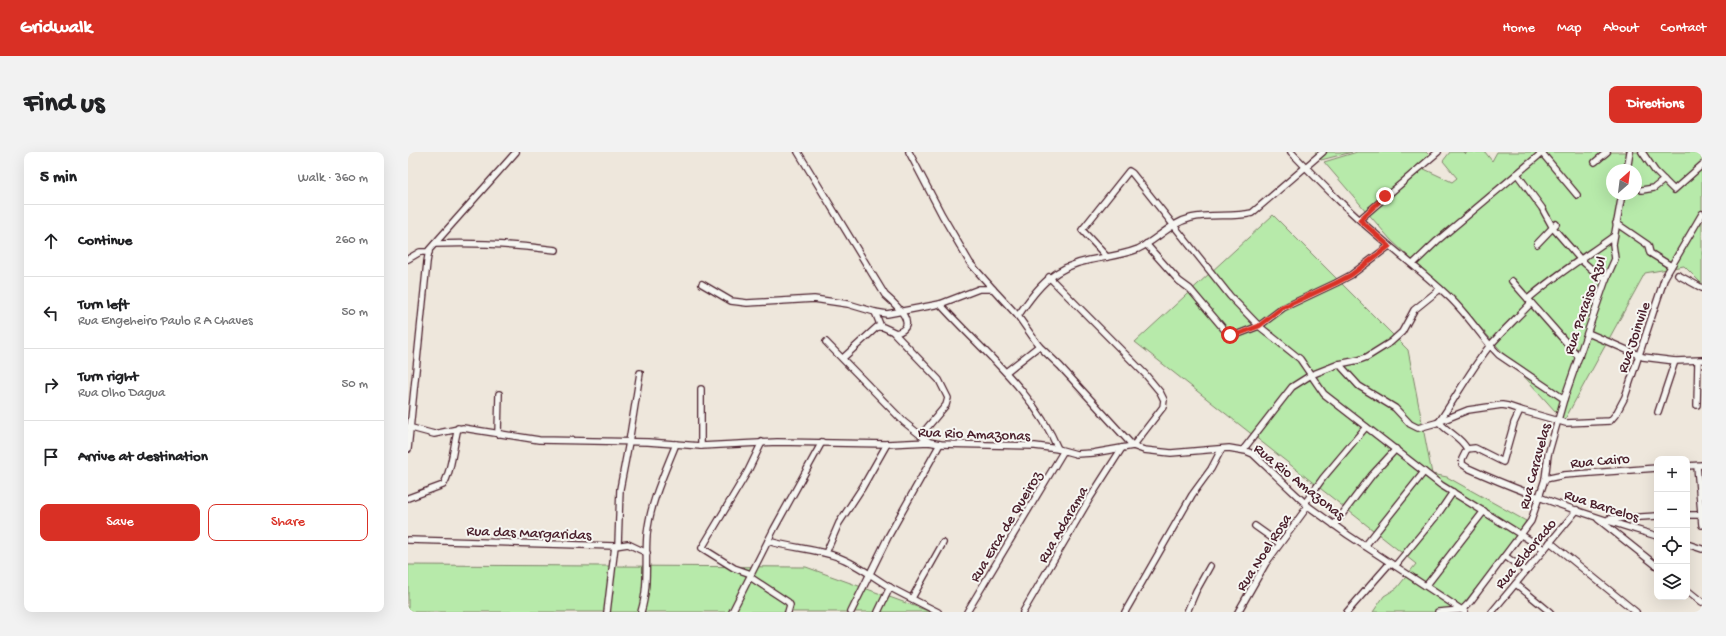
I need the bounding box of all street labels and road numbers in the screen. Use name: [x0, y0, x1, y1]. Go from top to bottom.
street label: Rua Paraiso Azul: [1561, 254, 1611, 357]
street label: Rua Joinvile: [1614, 300, 1655, 375]
street label: Rua Caravelas: [1516, 421, 1556, 512]
street label: Rua Rio Amazonas: [917, 424, 1031, 446]
street label: Rua Rio Amazonas: [1249, 440, 1348, 525]
street label: Rua Cairo: [1570, 450, 1631, 474]
street label: Rua Erca de Queiroz: [966, 468, 1047, 586]
street label: Rua Adarama: [1035, 483, 1093, 566]
street label: Rua Barcelos: [1562, 486, 1641, 528]
street label: Rua Noel Rosa: [1233, 511, 1297, 595]
street label: Rua Eldorado: [1492, 515, 1561, 593]
street label: Rua das Margaridas: [466, 523, 592, 545]

